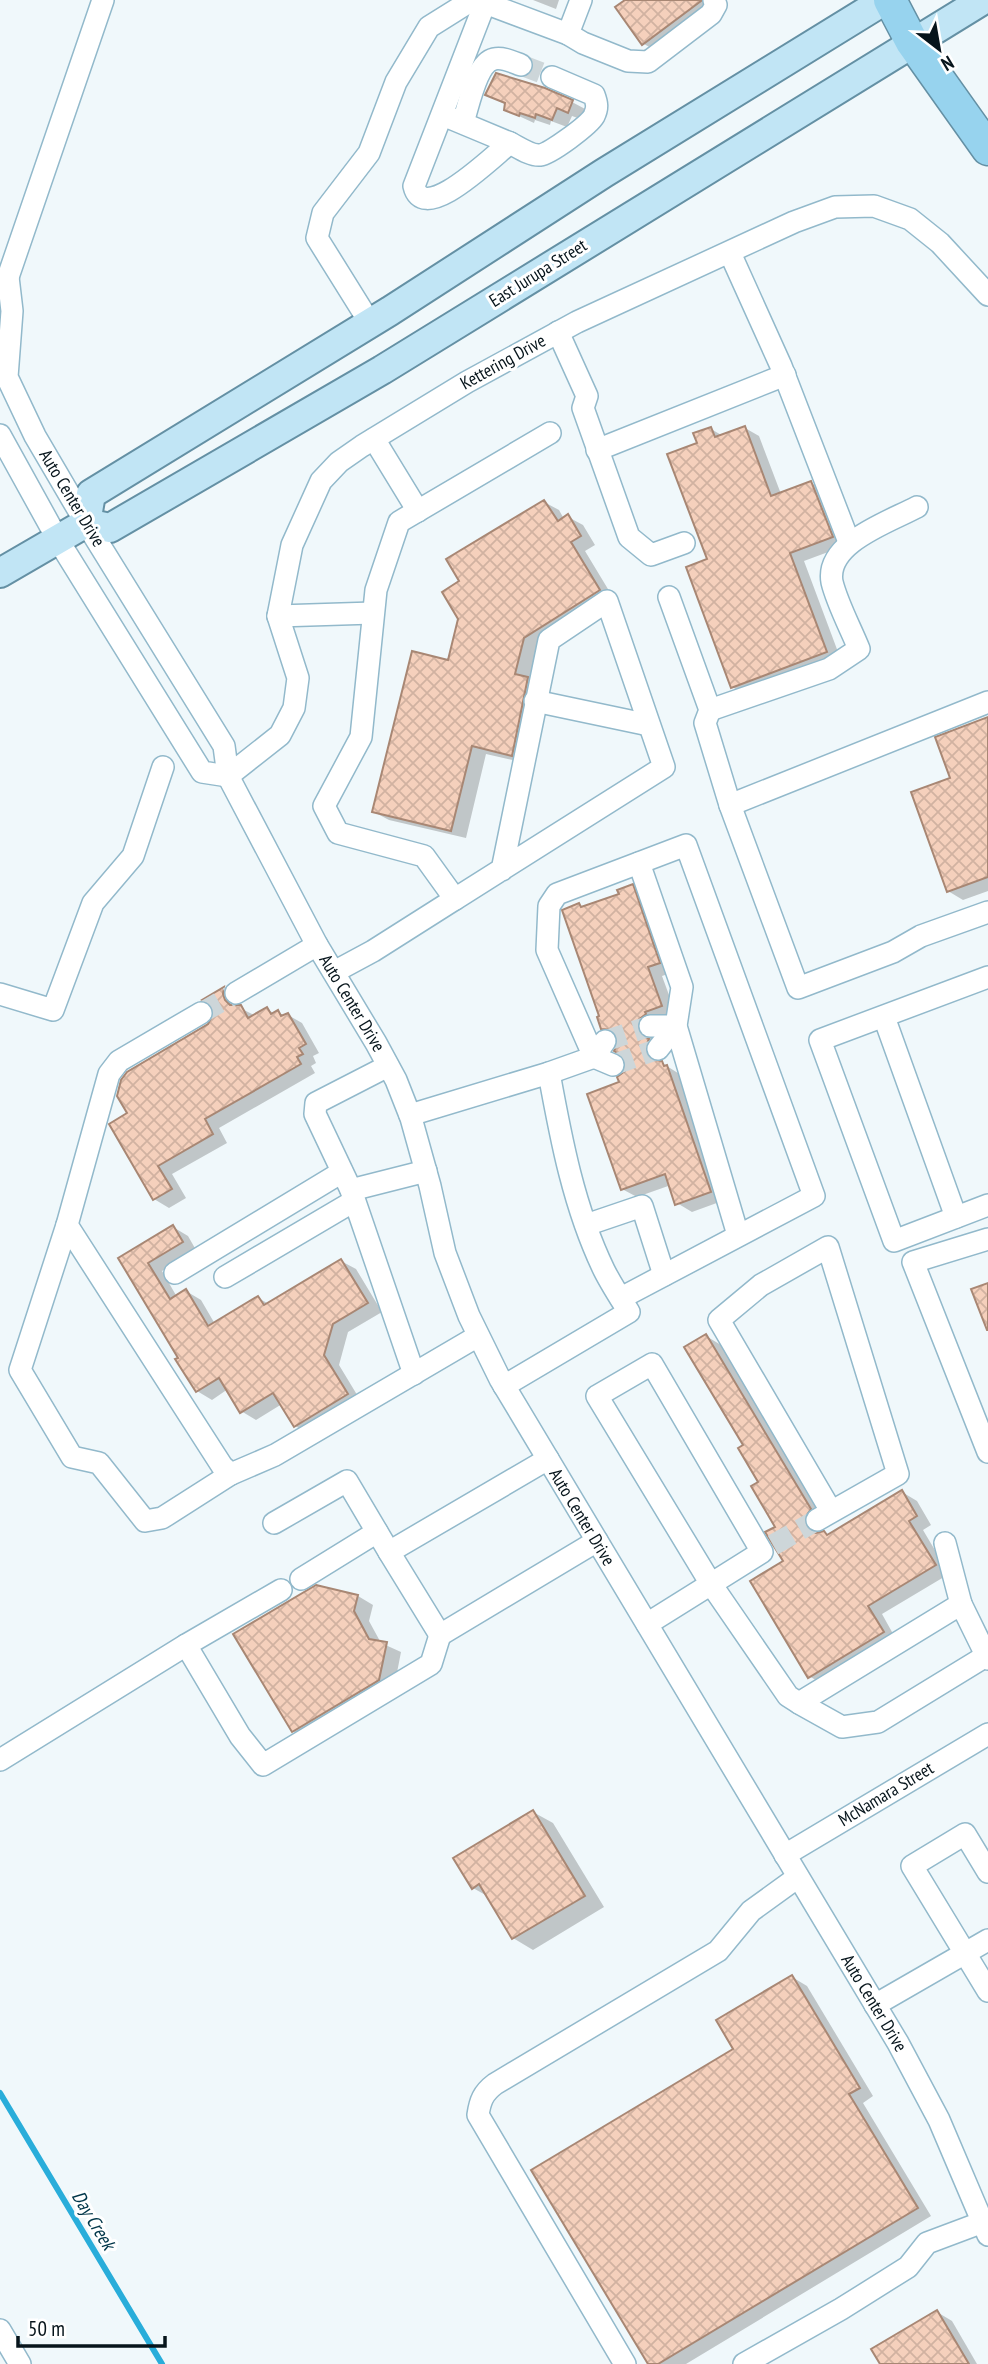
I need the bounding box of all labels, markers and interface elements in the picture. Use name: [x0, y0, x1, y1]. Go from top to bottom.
north arrow: [904, 14, 974, 84]
text: N: [937, 51, 958, 77]
street label: East Jurupa Street: [485, 233, 591, 312]
street label: Kettering Drive: [456, 329, 549, 394]
street label: Auto Center Drive: [34, 445, 110, 551]
street label: Auto Center Drive: [314, 950, 390, 1056]
street label: Auto Center Drive: [544, 1464, 620, 1570]
street label: McNamara Street: [834, 1756, 938, 1831]
street label: Auto Center Drive: [836, 1950, 912, 2056]
water label: Day Creek: [67, 2186, 122, 2256]
scale bar: [18, 2304, 164, 2348]
text: 50 m: [28, 2315, 65, 2342]

